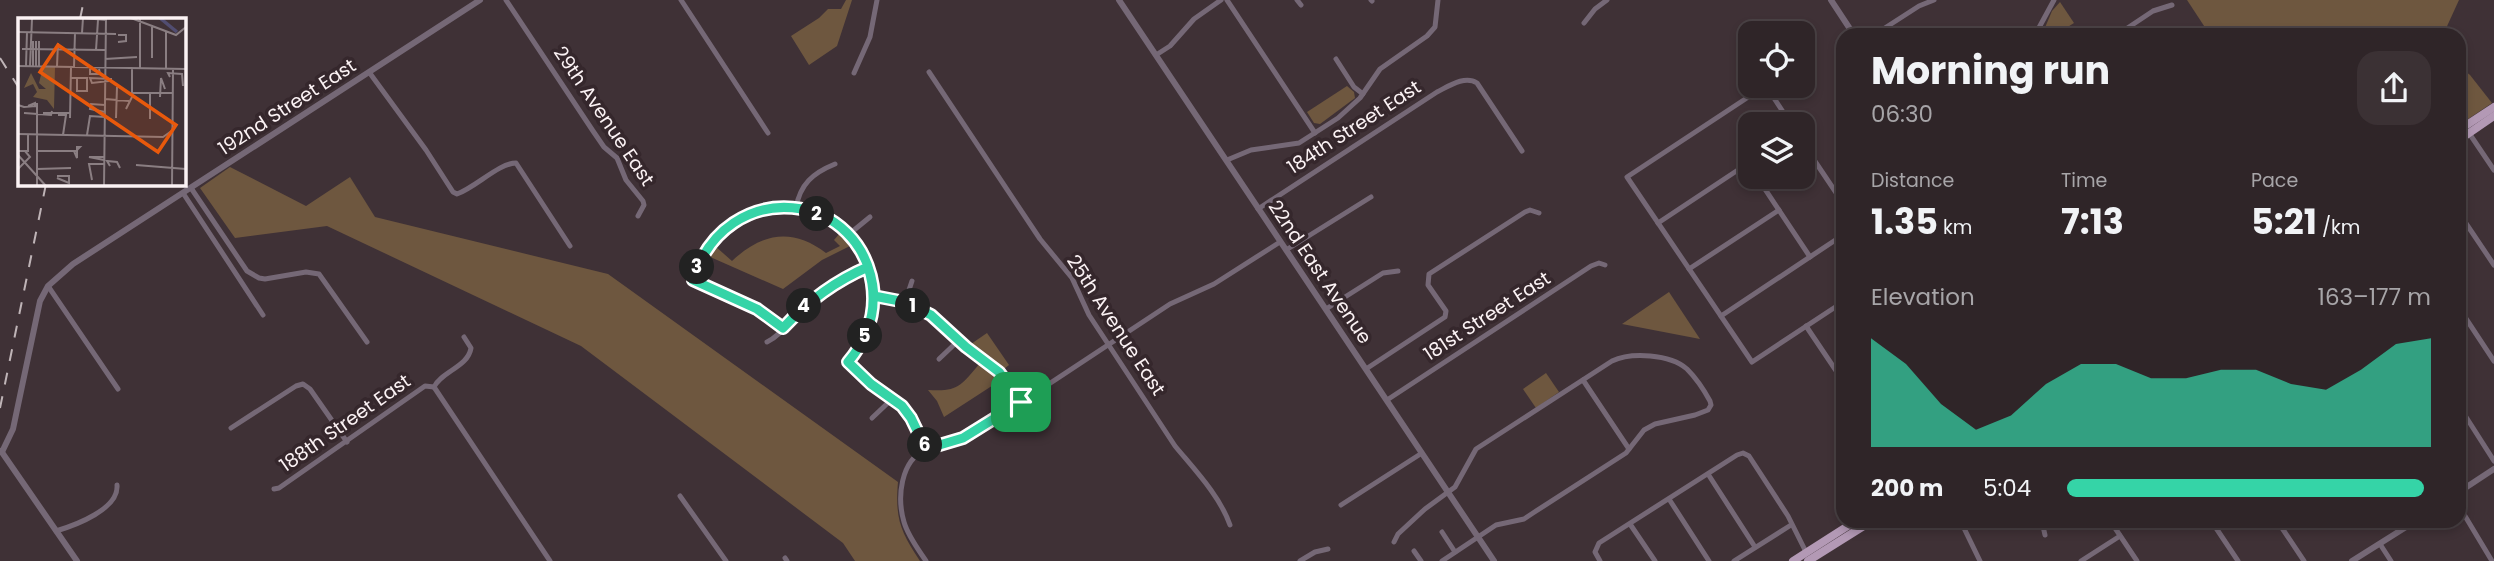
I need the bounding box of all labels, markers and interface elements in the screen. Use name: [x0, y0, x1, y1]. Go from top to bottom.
inset map: [18, 18, 186, 186]
map controls: [1738, 21, 1815, 189]
button: locate: [1738, 21, 1815, 98]
street label: 29th Avenue East: [547, 41, 661, 191]
text: Morning run: [1871, 44, 2110, 97]
button: share: [2357, 51, 2431, 125]
street label: 192nd Street East: [213, 52, 361, 162]
street label: 184th Street East: [1282, 74, 1426, 180]
text: 06:30: [1871, 98, 1933, 130]
button: layers: [1738, 112, 1815, 189]
text: Distance: [1871, 167, 1954, 194]
text: Time: [2061, 167, 2107, 194]
text: Pace: [2251, 167, 2298, 194]
street label: 22nd East Avenue: [1262, 195, 1378, 349]
pin: 2: [800, 196, 834, 232]
text: 1.35: [1871, 197, 1938, 246]
text: 7:13: [2061, 197, 2124, 246]
text: 5:21: [2251, 197, 2317, 246]
text: 2: [811, 200, 822, 227]
text: km: [1938, 214, 1972, 241]
text: /km: [2317, 214, 2360, 241]
street label: 25th Avenue East: [1060, 249, 1172, 401]
pin: 3: [680, 250, 714, 284]
text: 3: [691, 253, 702, 280]
street label: 181st Street East: [1418, 265, 1556, 367]
text: Elevation: [1871, 281, 1975, 313]
text: 163–177 m: [2318, 281, 2431, 313]
pin: 4: [786, 288, 822, 324]
pin: 1: [895, 288, 930, 324]
text: 4: [797, 292, 810, 319]
text: 1: [909, 292, 916, 319]
pin: 5: [848, 318, 882, 354]
text: 5: [858, 322, 871, 349]
street label: 188th Street East: [274, 368, 416, 478]
pin: [991, 372, 1051, 432]
icon: arrive: [1002, 383, 1040, 421]
pin: 6: [908, 428, 942, 462]
text: 6: [918, 431, 931, 458]
text: 200 m: [1871, 472, 1943, 504]
text: 5:04: [1983, 472, 2031, 504]

